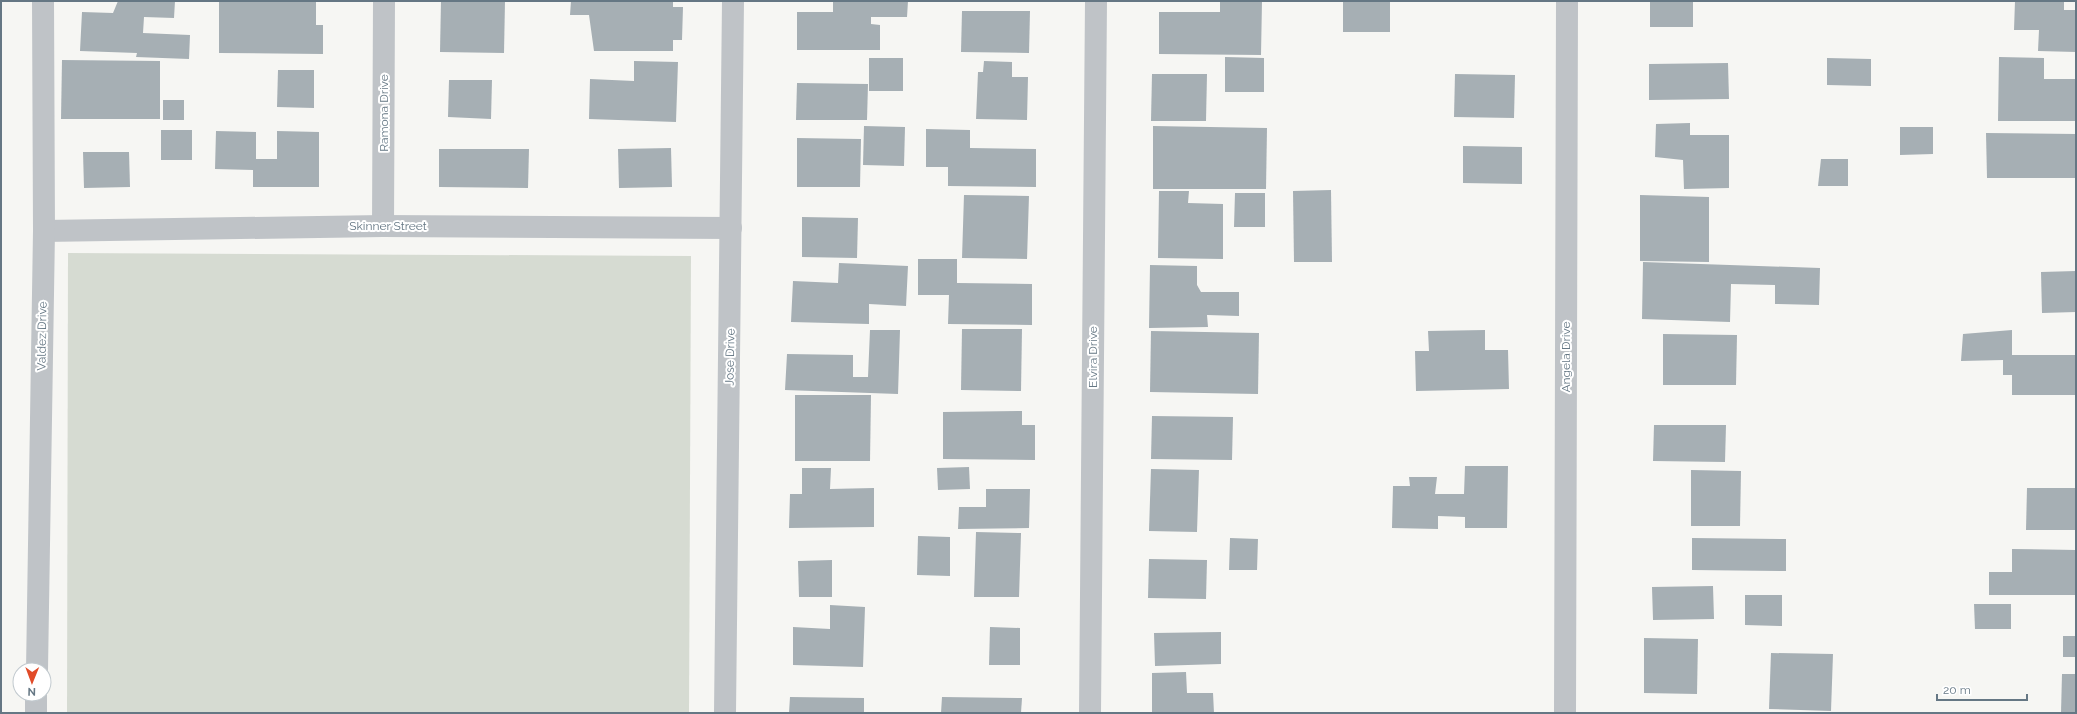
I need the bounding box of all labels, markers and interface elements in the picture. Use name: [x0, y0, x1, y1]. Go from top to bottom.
street label: Ramona Drive: [377, 74, 391, 152]
street label: Skinner Street: [349, 219, 427, 233]
street label: Valdez Drive: [34, 301, 50, 371]
street label: Angela Drive: [1559, 321, 1573, 393]
street label: Elvira Drive: [1086, 326, 1100, 388]
street label: Jose Drive: [723, 328, 737, 386]
north arrow: [12, 662, 52, 702]
scale bar: [1937, 676, 2027, 702]
text: 20 m: [1943, 683, 1971, 697]
text: N: [28, 685, 36, 698]

